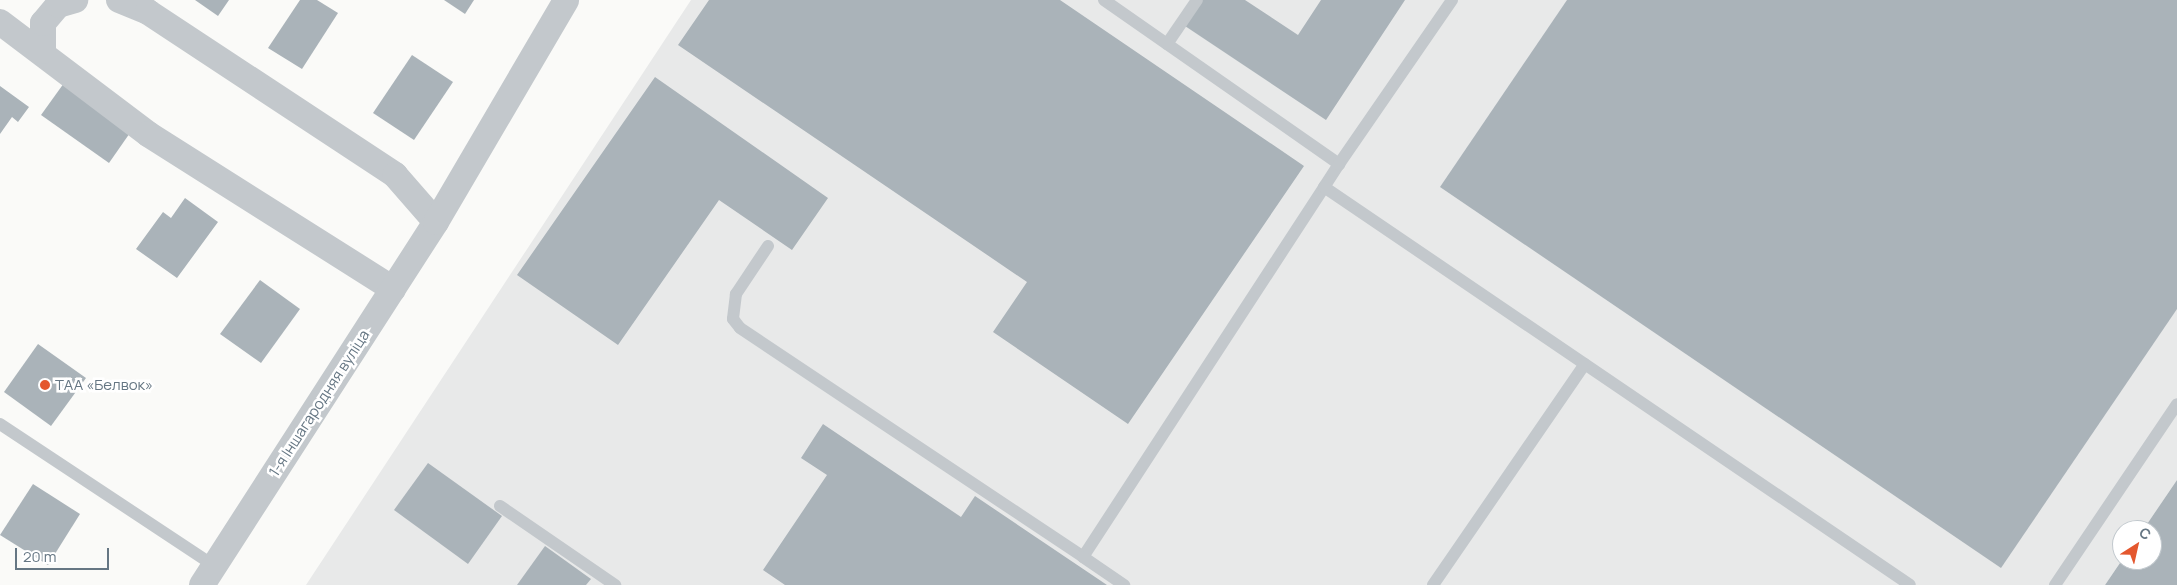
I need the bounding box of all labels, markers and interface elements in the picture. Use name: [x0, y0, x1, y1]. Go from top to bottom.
street label: 1-я Іншагародняя вуліца: [265, 326, 373, 480]
place label: ТАА «Белвок»: [55, 376, 153, 394]
marker: ТАА «Белвок»: [39, 379, 51, 391]
north arrow: [2112, 520, 2162, 570]
text: С: [2136, 522, 2155, 544]
scale bar: [18, 538, 111, 570]
text: 20 m: [23, 546, 56, 567]

